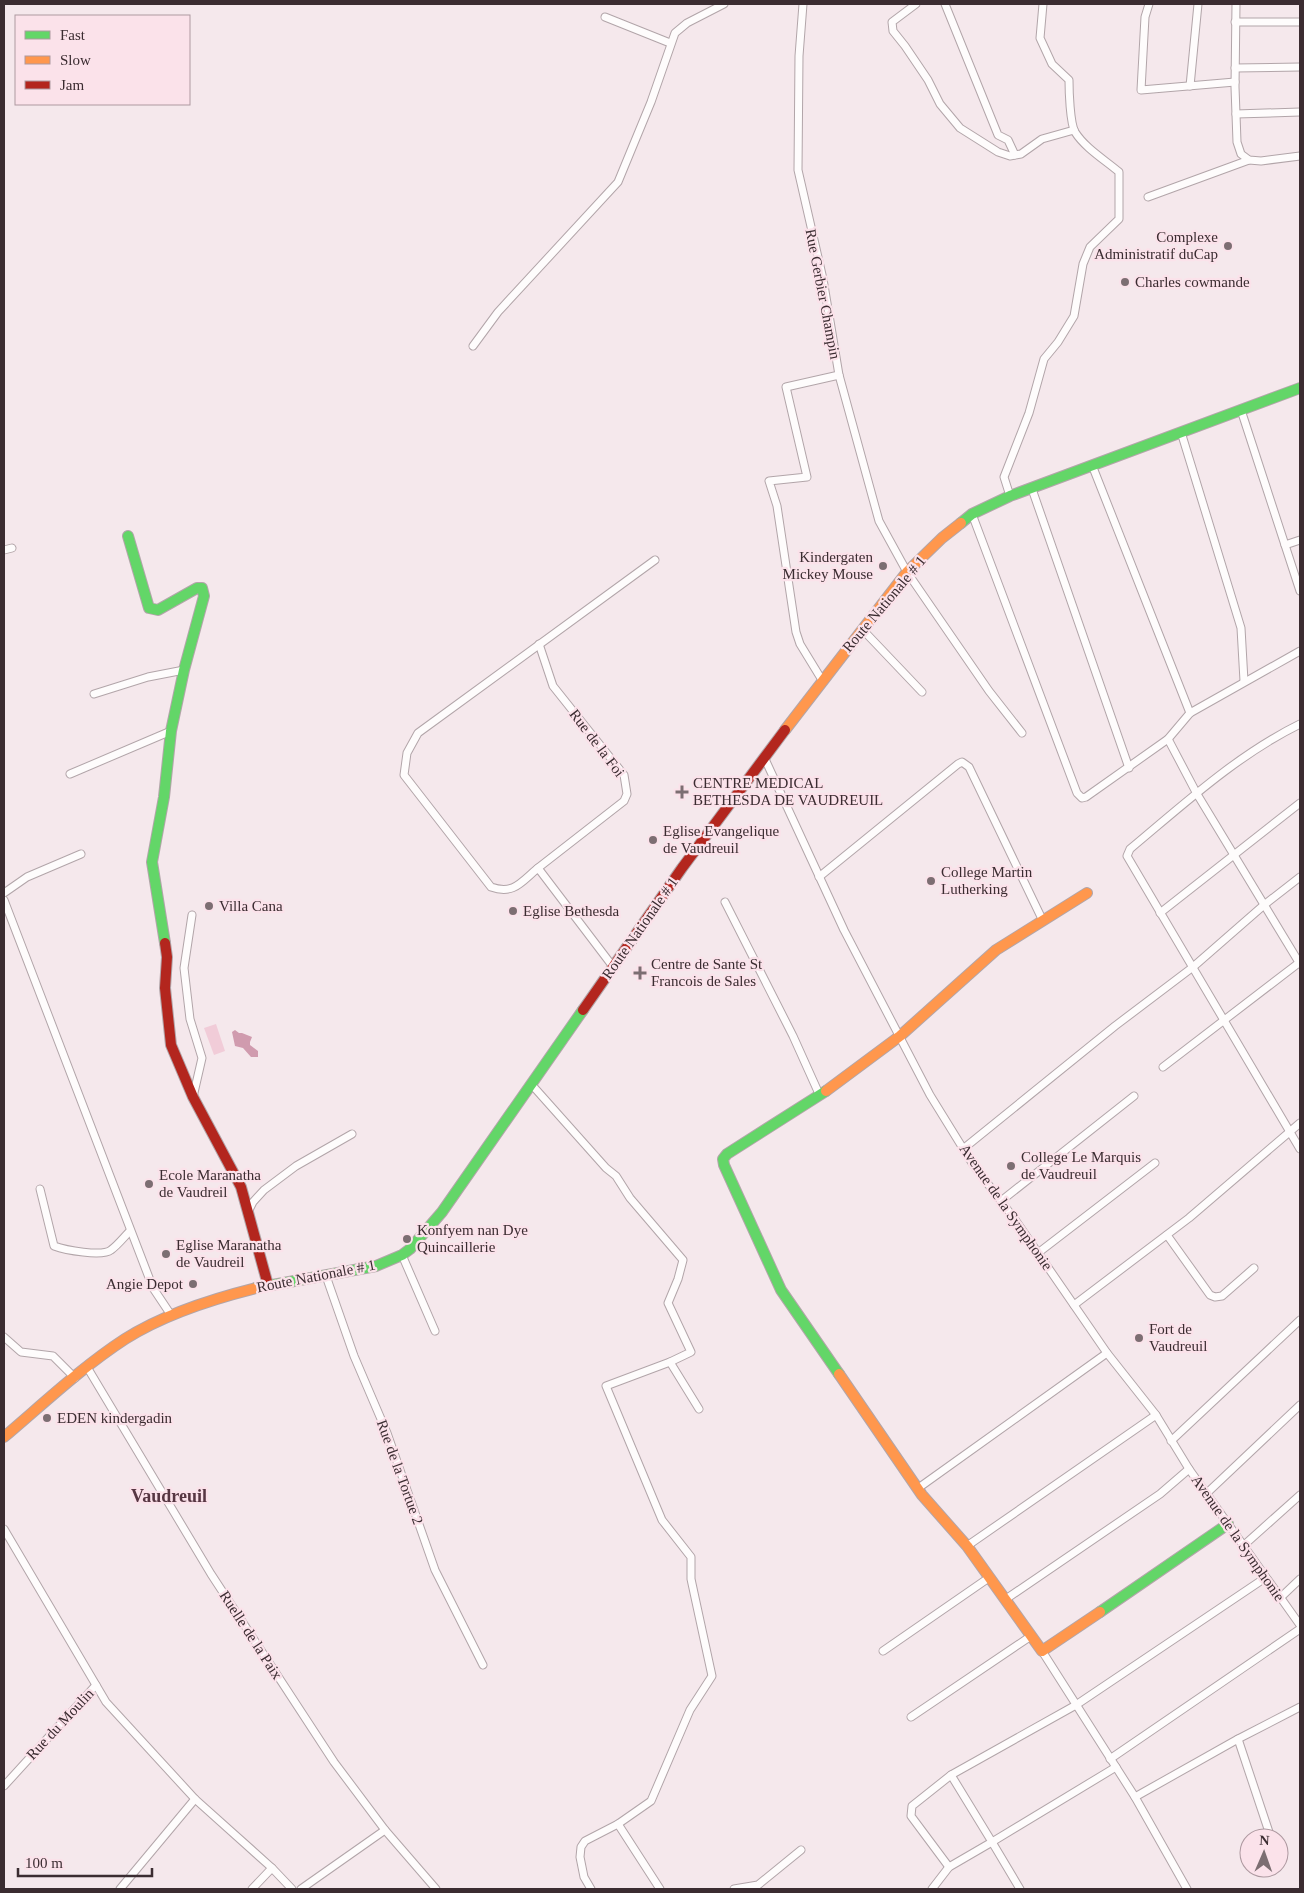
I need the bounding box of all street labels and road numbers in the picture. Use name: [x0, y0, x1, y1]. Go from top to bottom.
street label: Rue Gerbier Champin: [803, 227, 844, 361]
street label: Route Nationale # 1: [839, 553, 929, 655]
street label: Rue de la Foi: [566, 706, 628, 780]
street label: Route Nationale # 1: [599, 874, 681, 982]
street label: Avenue de la Symphonie: [956, 1141, 1056, 1273]
street label: Route Nationale # 1: [255, 1257, 377, 1295]
street label: Rue de la Tortue 2: [374, 1417, 426, 1527]
street label: Avenue de la Symphonie: [1188, 1472, 1288, 1604]
street label: Ruelle de la Paix: [216, 1588, 286, 1683]
street label: Rue du Moulin: [23, 1685, 97, 1763]

